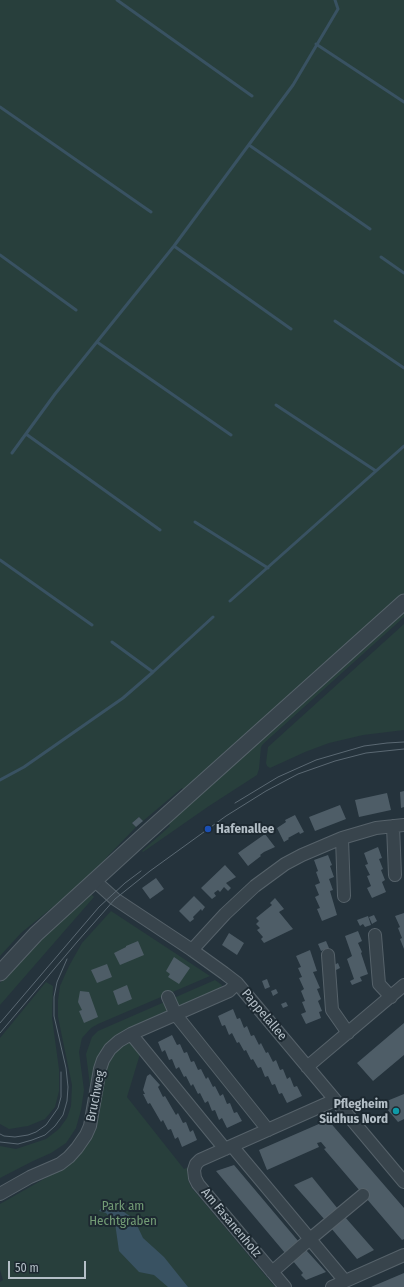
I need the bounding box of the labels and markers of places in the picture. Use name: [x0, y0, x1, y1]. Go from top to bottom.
place label: Hafenallee: [216, 821, 274, 837]
marker: Hafenallee: [203, 824, 213, 834]
place label: Pflegheim Südhus Nord: [319, 1096, 388, 1127]
marker: Pflegheim Südhus Nord: [391, 1106, 401, 1116]

